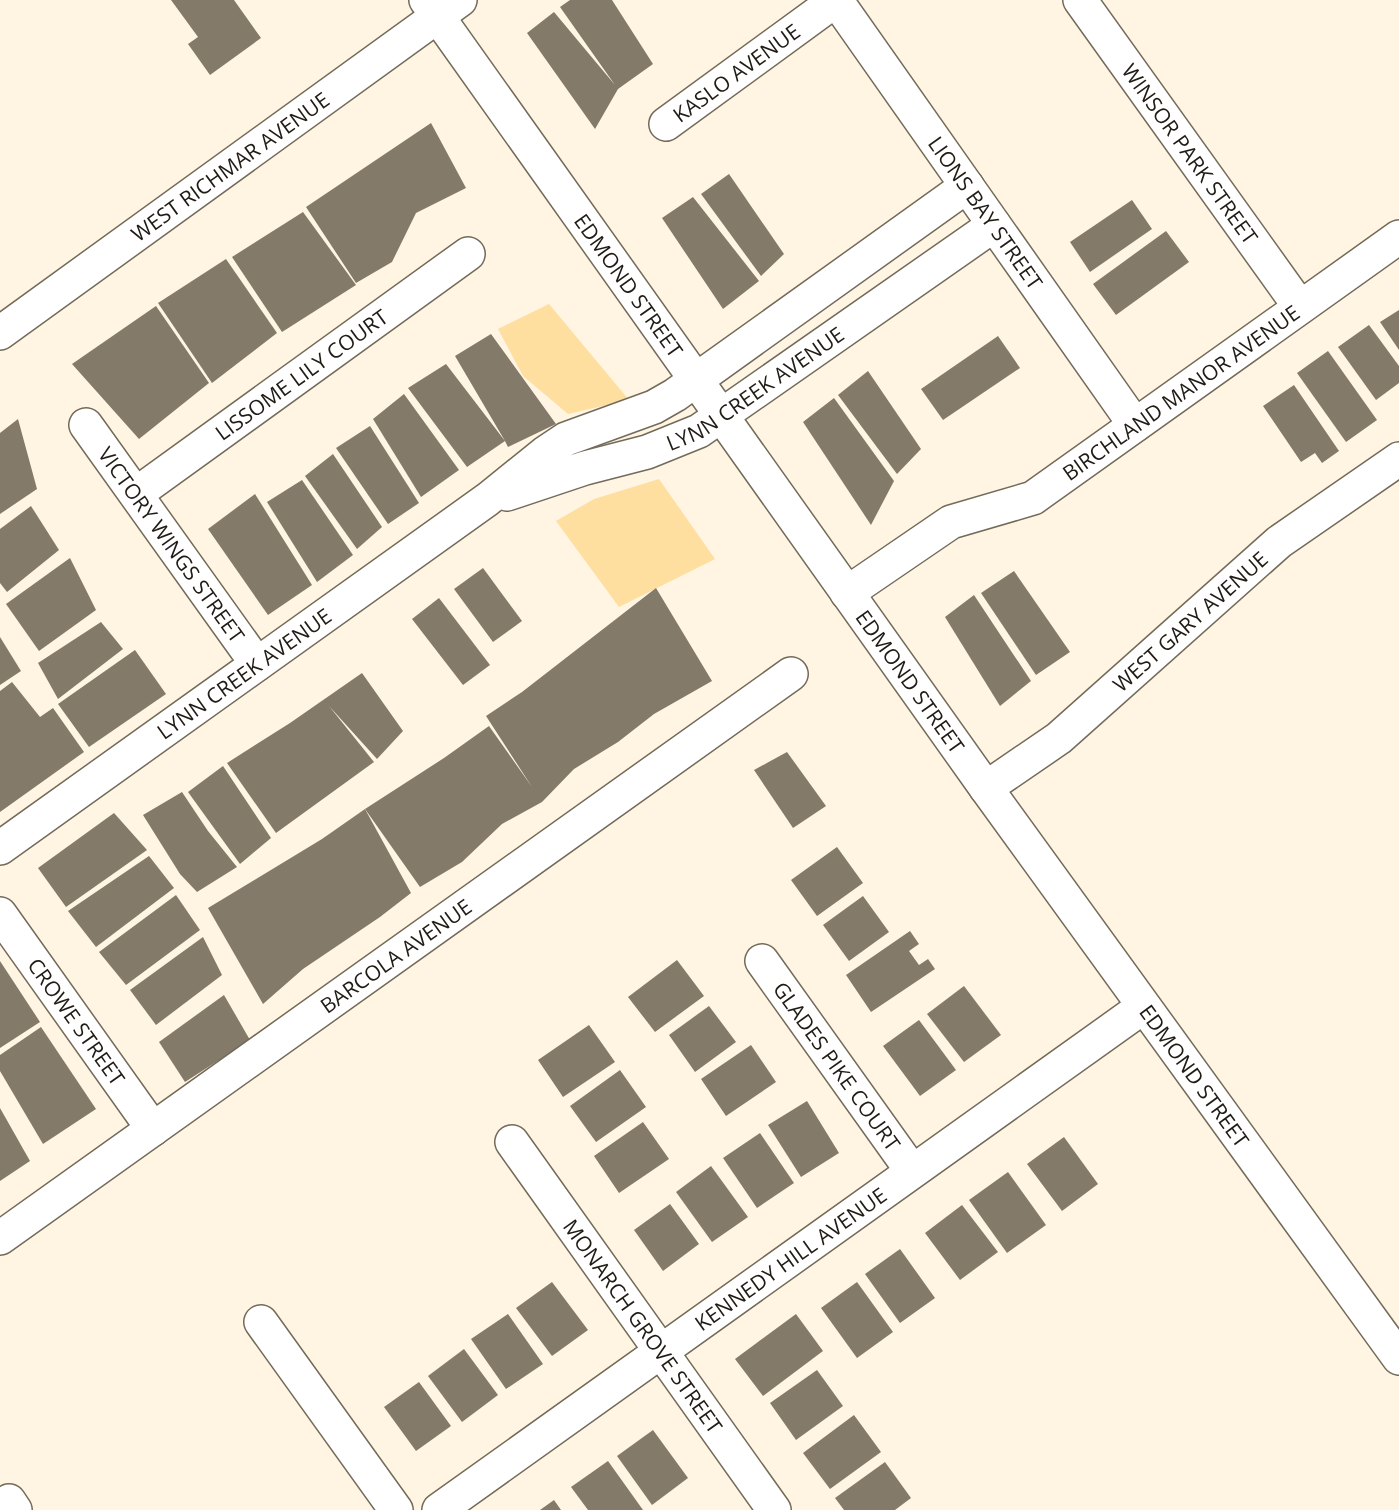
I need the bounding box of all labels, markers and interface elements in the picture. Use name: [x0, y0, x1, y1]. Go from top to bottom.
street label: KASLO AVENUE: [667, 17, 805, 128]
street label: WINSOR PARK STREET: [1116, 58, 1265, 250]
street label: WEST RICHMAR AVENUE: [125, 85, 335, 248]
street label: LIONS BAY STREET: [922, 131, 1049, 295]
street label: EDMOND STREET: [568, 208, 690, 363]
street label: BIRCHLAND MANOR AVENUE: [1057, 298, 1305, 487]
street label: LISSOME LILY COURT: [209, 302, 394, 446]
street label: LYNN CREEK AVENUE: [662, 320, 849, 457]
street label: VICTORY WINGS STREET: [92, 441, 251, 648]
street label: WEST GARY AVENUE: [1107, 545, 1274, 698]
street label: LYNN CREEK AVENUE: [151, 602, 337, 745]
street label: EDMOND STREET: [850, 604, 971, 759]
street label: BARCOLA AVENUE: [315, 892, 477, 1019]
street label: CROWE STREET: [22, 952, 132, 1091]
street label: GLADES PIKE COURT: [767, 976, 907, 1156]
street label: EDMOND STREET: [1133, 999, 1256, 1153]
street label: KENNEDY HILL AVENUE: [689, 1181, 892, 1337]
street label: MONARCH GROVE STREET: [557, 1213, 729, 1439]

